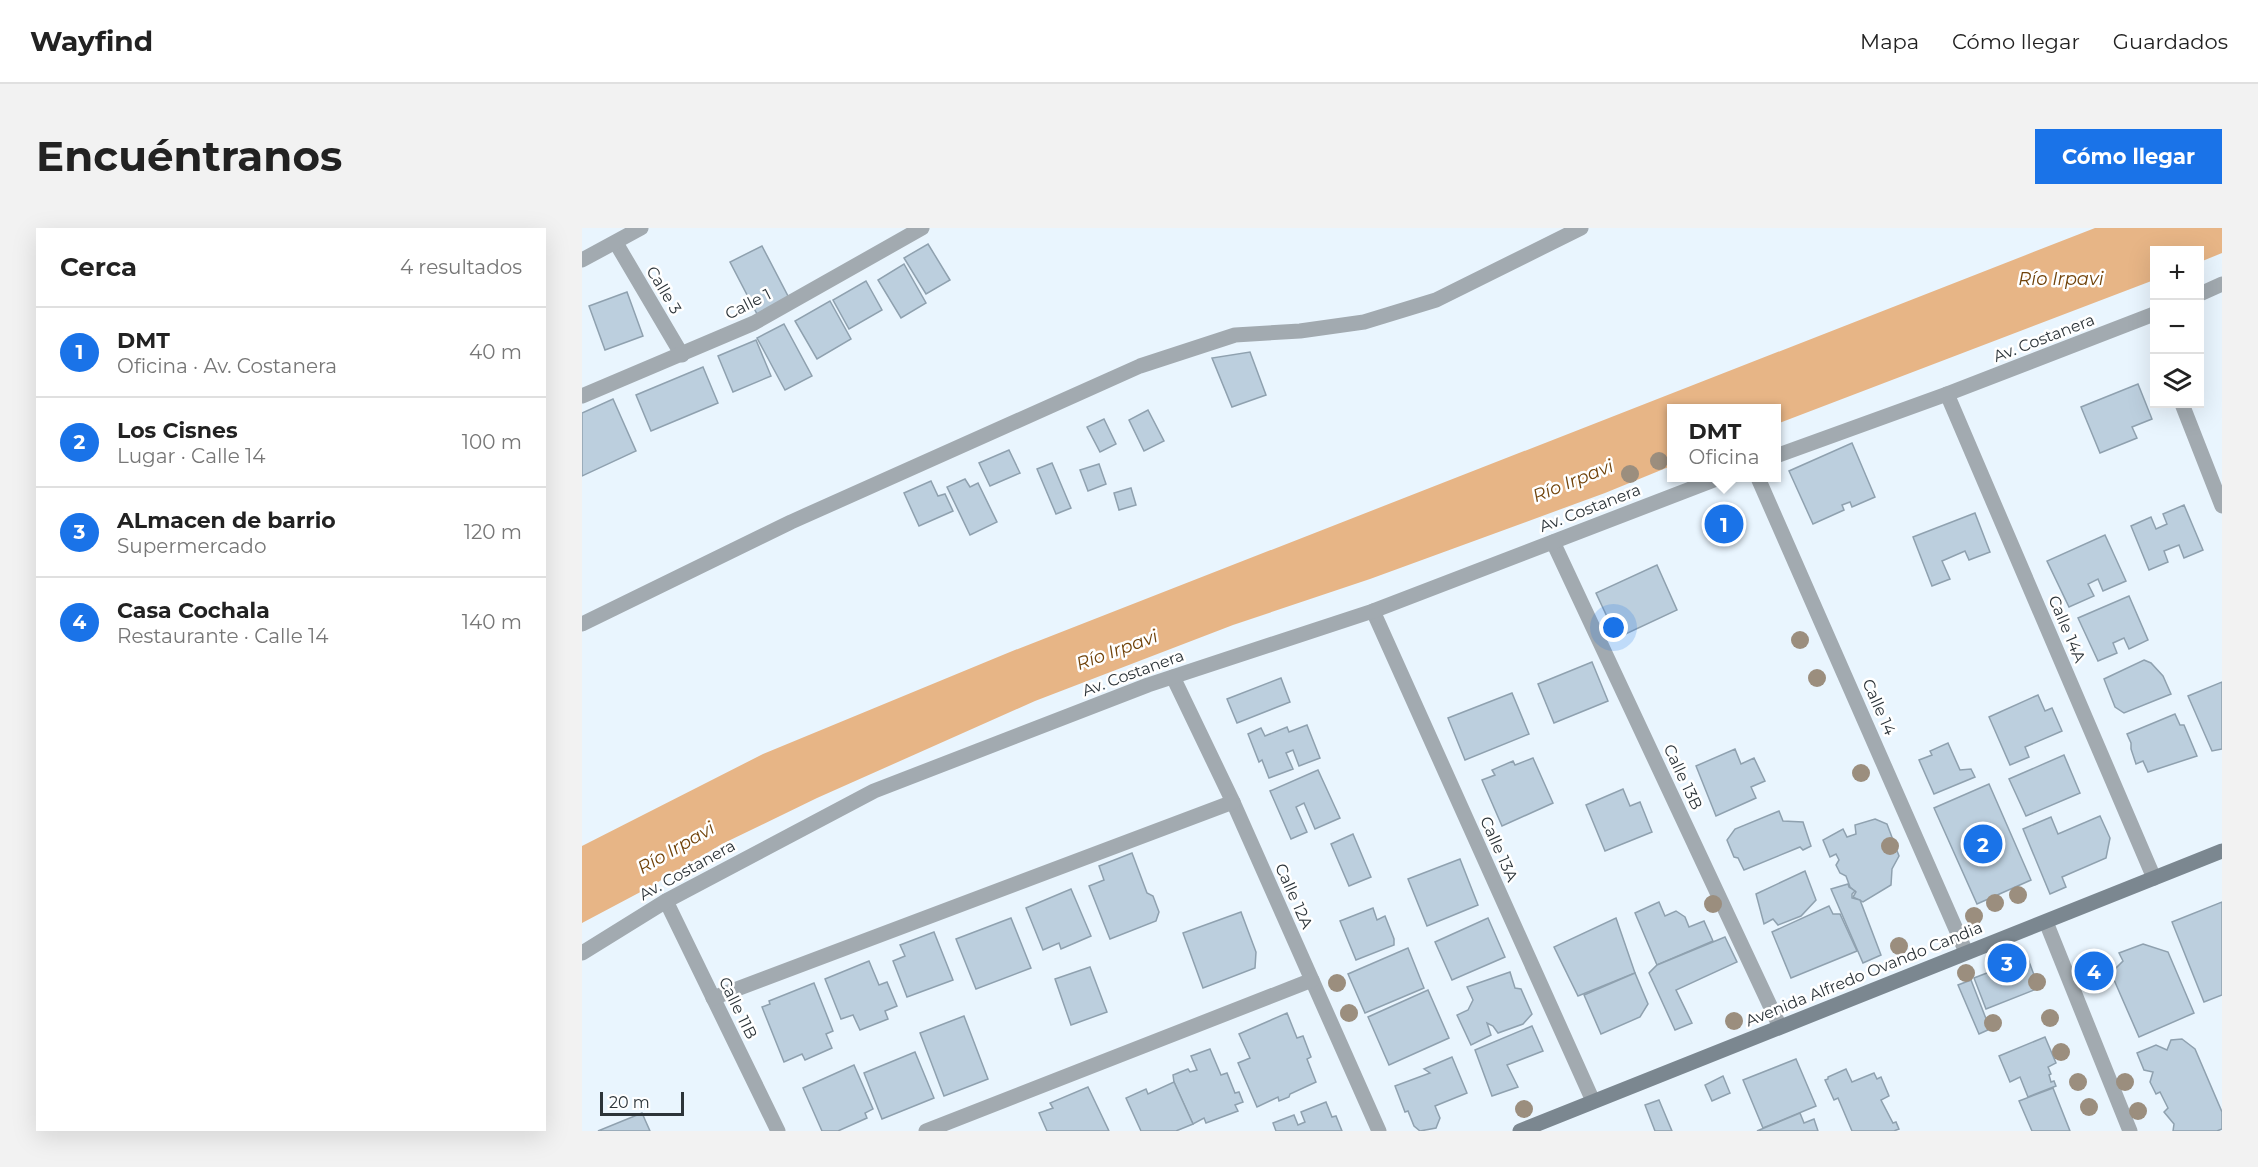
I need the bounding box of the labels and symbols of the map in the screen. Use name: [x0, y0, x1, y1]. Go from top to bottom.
street label: Calle 3: [642, 263, 686, 317]
water label: Río Irpavi: [2018, 268, 2104, 290]
street label: Calle 1: [722, 284, 774, 324]
street label: Av. Costanera: [1991, 310, 2097, 366]
water label: Río Irpavi: [1529, 455, 1617, 507]
street label: Av. Costanera: [1537, 480, 1643, 536]
pin: 1: [1704, 502, 1744, 546]
street label: Calle 14A: [2044, 593, 2090, 666]
your location: [1599, 613, 1628, 642]
water label: Río Irpavi: [1073, 625, 1161, 675]
street label: Av. Costanera: [1080, 646, 1186, 700]
street label: Calle 14: [1858, 676, 1900, 738]
street label: Calle 13B: [1660, 741, 1706, 813]
street label: Calle 13A: [1476, 813, 1522, 885]
water label: Río Irpavi: [634, 817, 719, 879]
pin: 2: [1964, 822, 2002, 866]
street label: Av. Costanera: [636, 836, 738, 904]
street label: Calle 12A: [1271, 860, 1317, 932]
street label: Avenida Alfredo Ovando Candia: [1743, 918, 1985, 1030]
pin: 3: [1988, 940, 2026, 986]
pin: 4: [2074, 948, 2114, 994]
street label: Calle 11B: [715, 974, 761, 1042]
scale bar: [600, 1089, 684, 1116]

